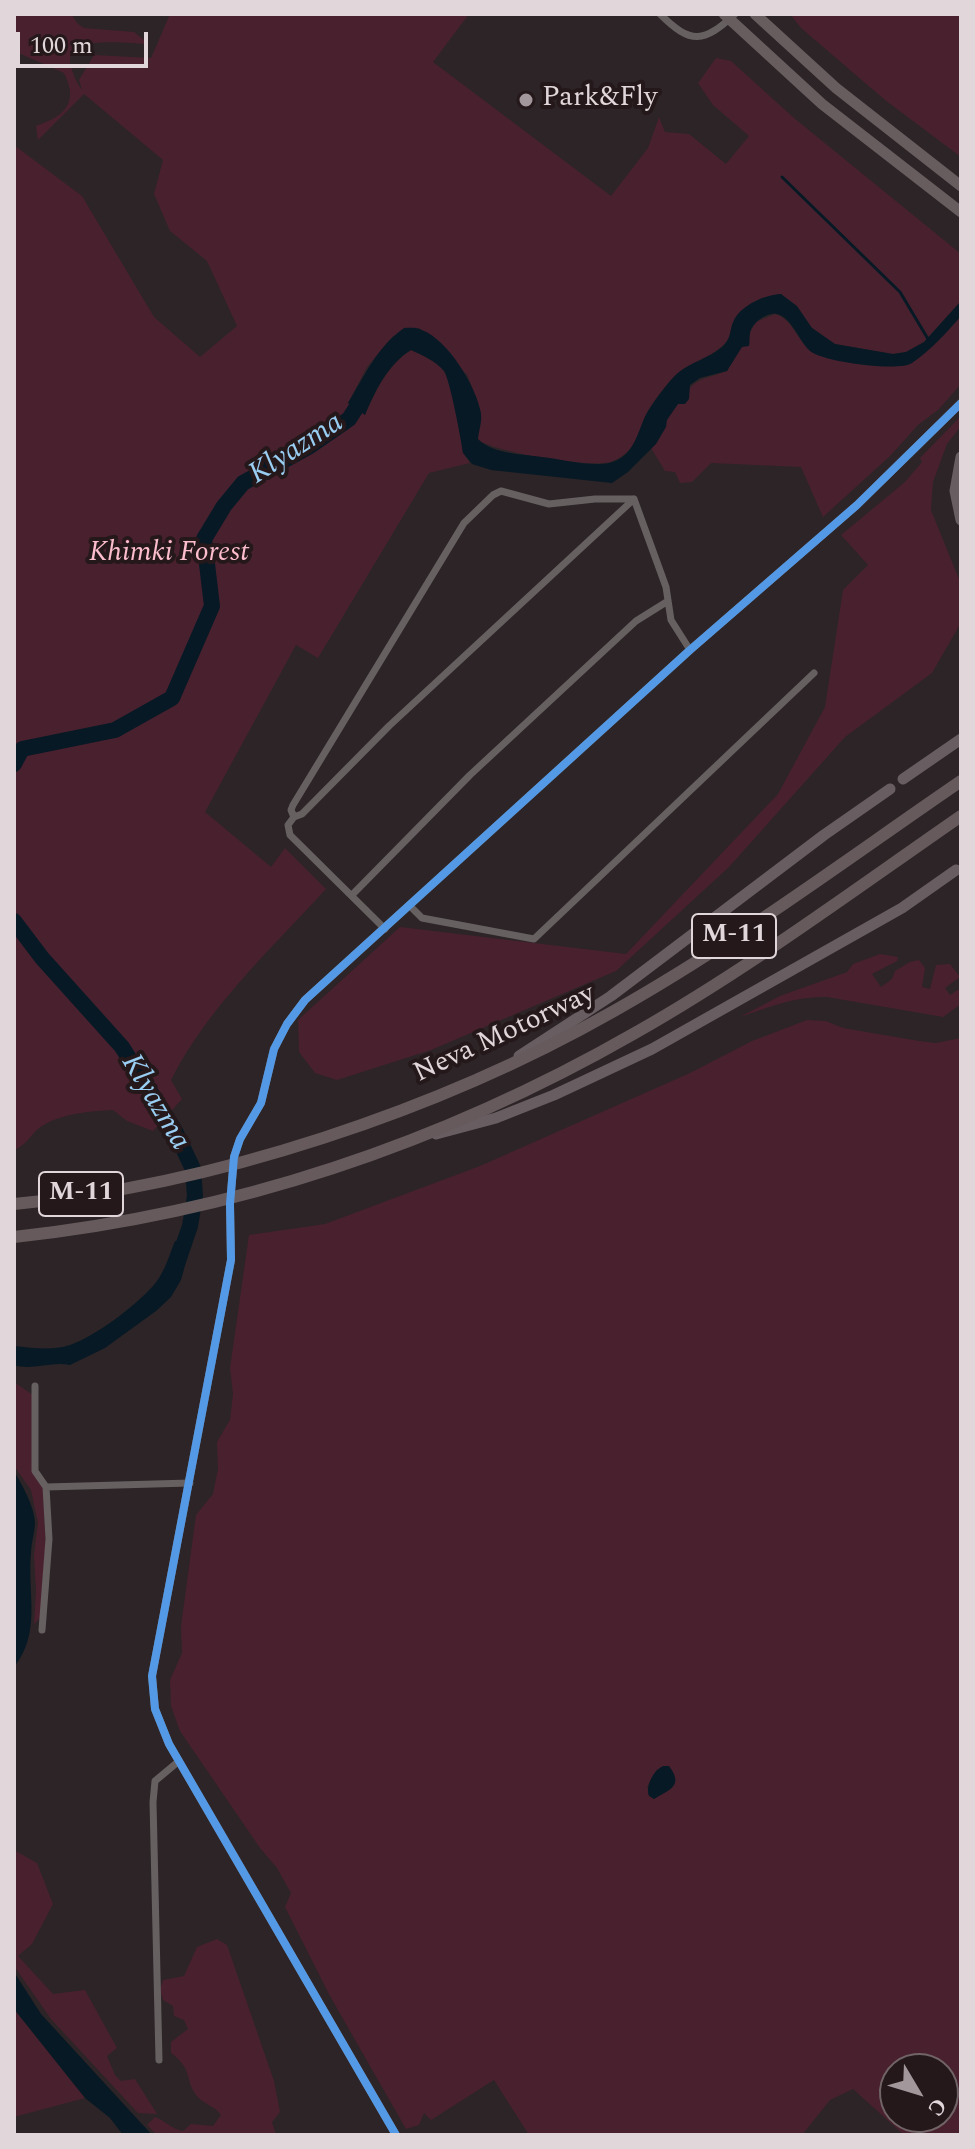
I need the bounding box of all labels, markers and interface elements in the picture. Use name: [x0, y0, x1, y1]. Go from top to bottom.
scale bar: [20, 16, 152, 66]
text: 100 m: [30, 28, 93, 64]
place label: Park&Fly: [542, 83, 657, 117]
marker: Park&Fly: [517, 91, 535, 109]
water label: Klyazma: [243, 406, 351, 494]
park label: Khimki Forest: [89, 538, 249, 572]
road number: М-11: [692, 914, 776, 958]
street label: Neva Motorway: [409, 978, 601, 1092]
water label: Klyazma: [111, 1048, 197, 1158]
road number: М-11: [39, 1172, 123, 1216]
north arrow: [879, 2053, 959, 2133]
text: С: [919, 2091, 955, 2123]

